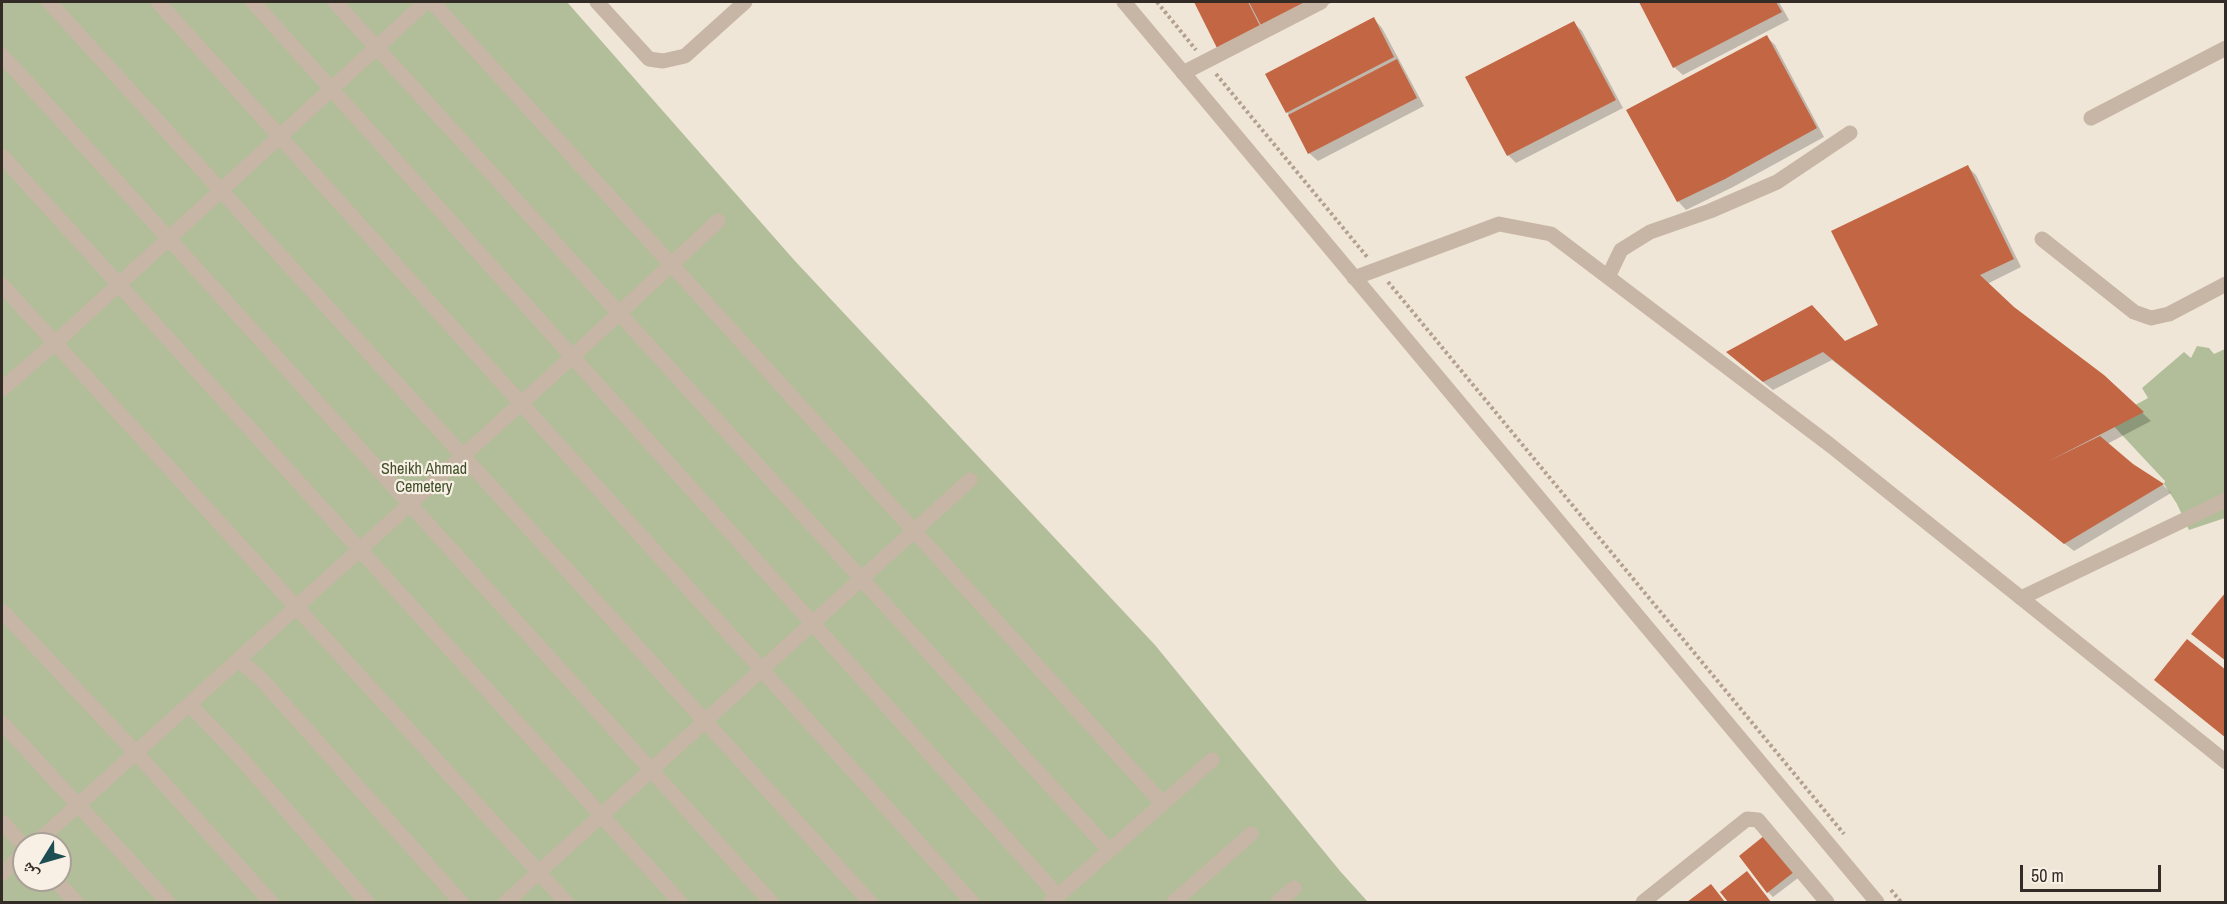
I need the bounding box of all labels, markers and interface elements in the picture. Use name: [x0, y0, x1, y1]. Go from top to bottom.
park label: Sheikh Ahmad Cemetery: [381, 460, 467, 498]
north arrow: [12, 832, 72, 892]
scale bar: [2023, 853, 2164, 891]
text: ش: [15, 858, 43, 885]
text: 50 m: [2031, 863, 2064, 888]

